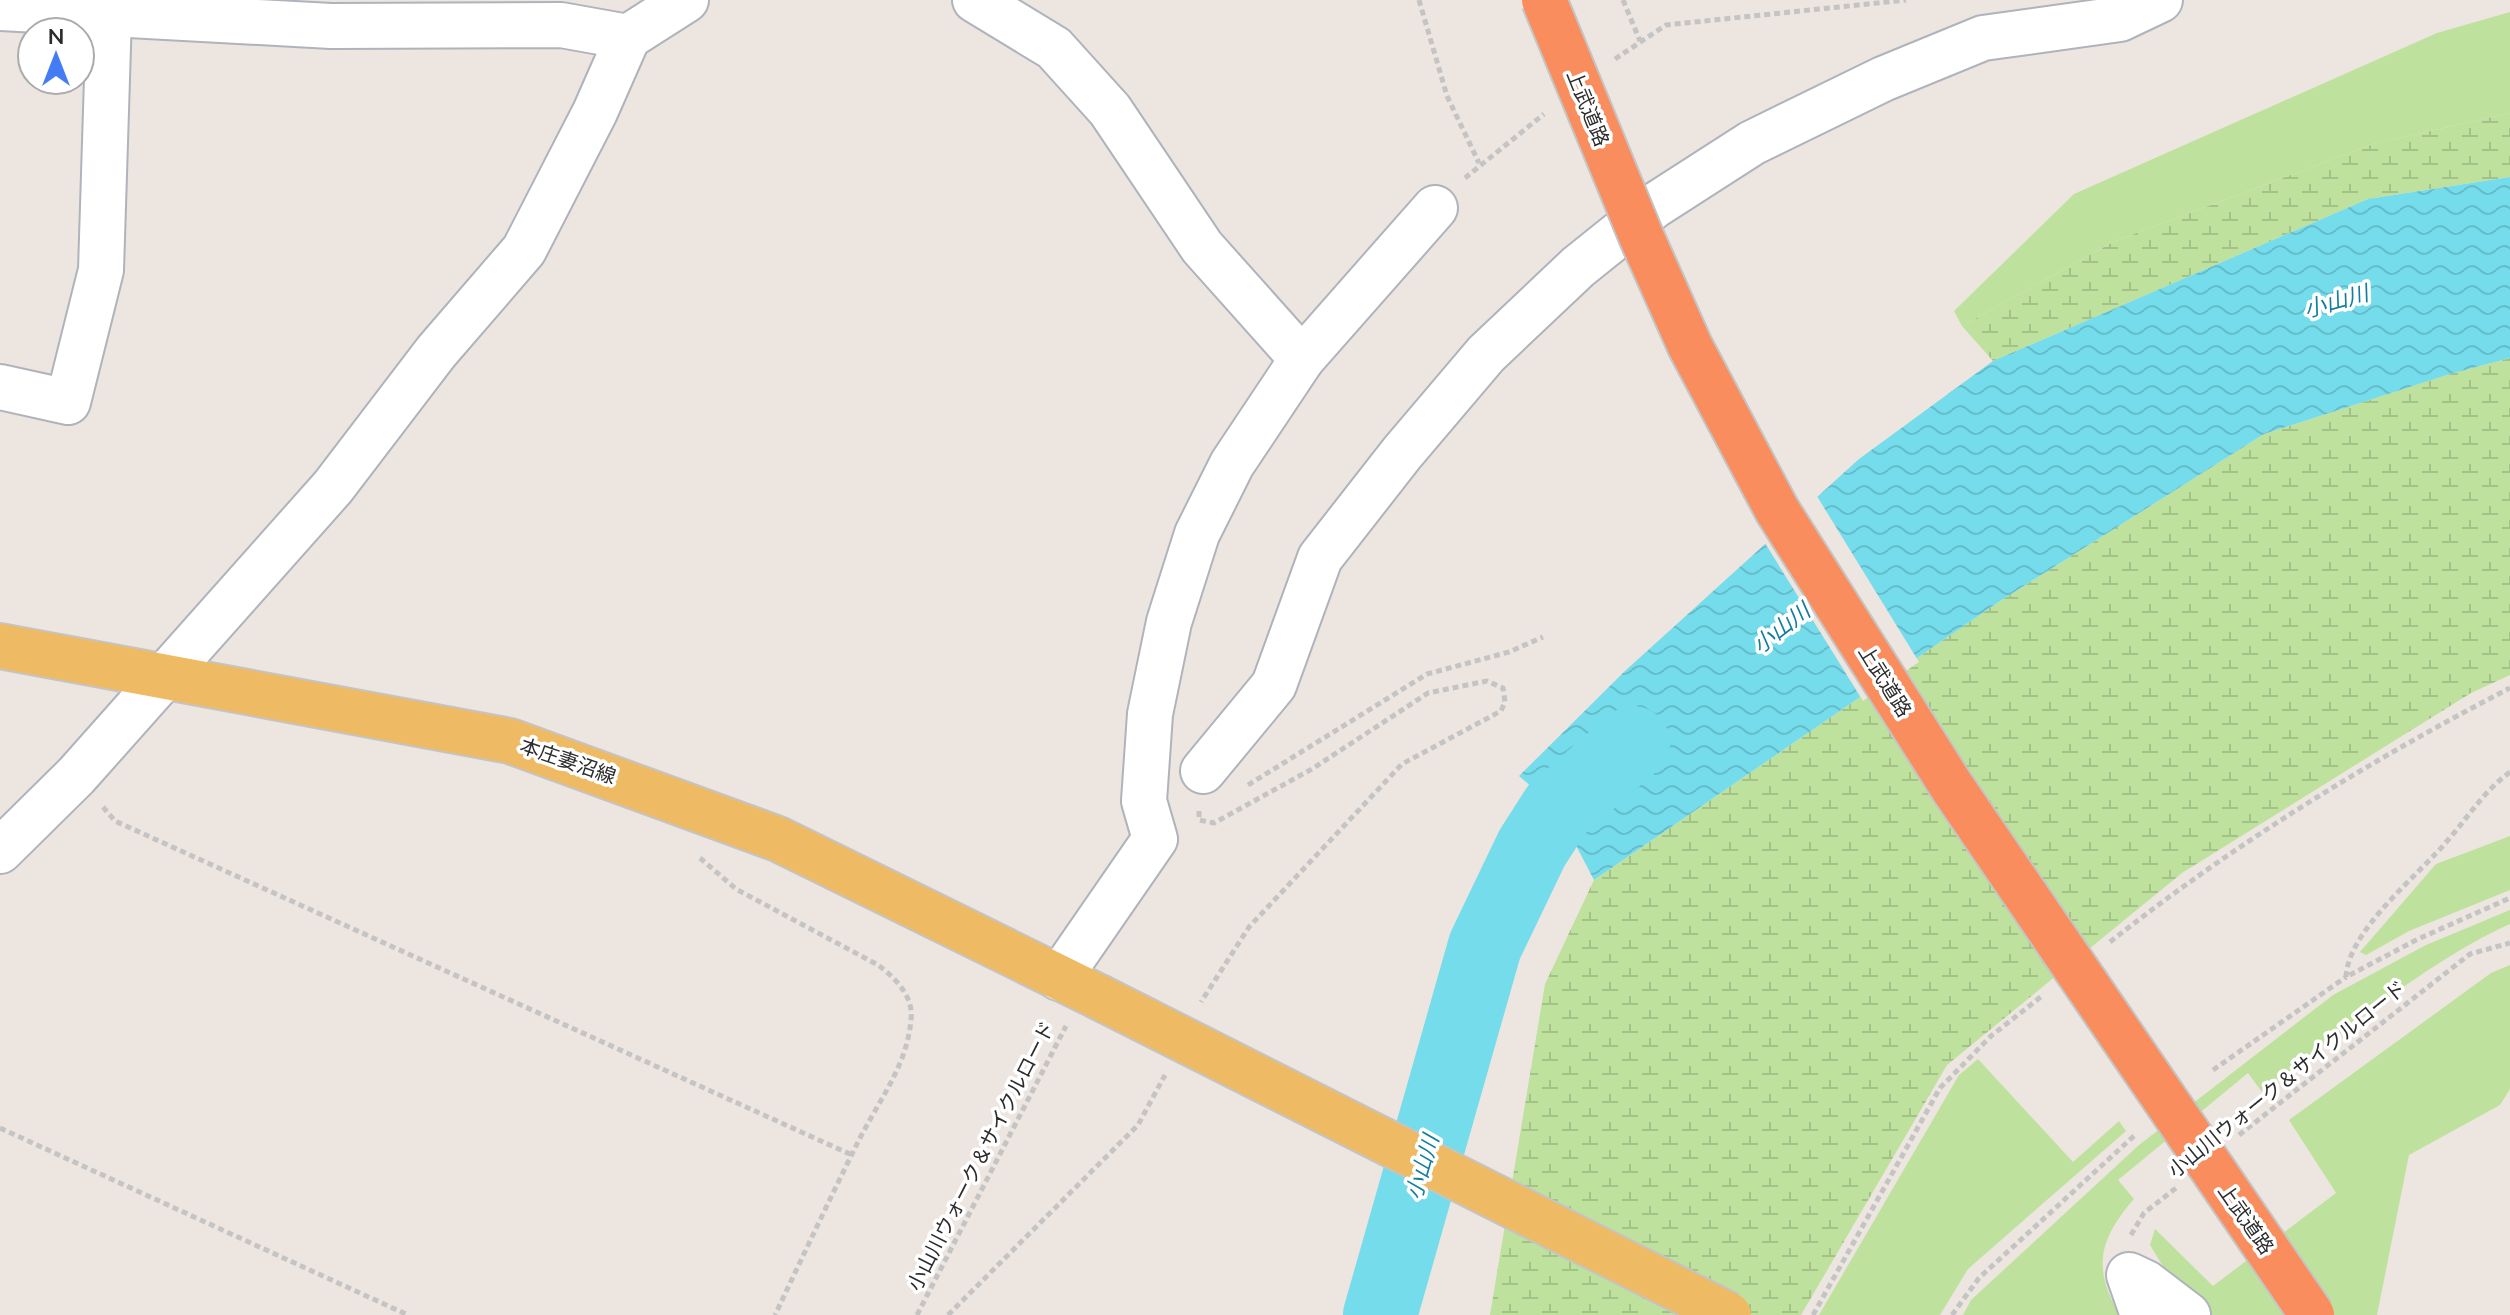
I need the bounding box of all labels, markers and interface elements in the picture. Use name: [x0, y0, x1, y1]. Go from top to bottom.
north arrow: [16, 16, 96, 96]
text: N: [48, 22, 64, 50]
street label: 上武道路: [1562, 66, 1615, 150]
water label: 小山川: [2300, 278, 2373, 324]
water label: 小山川: [1746, 595, 1817, 659]
street label: 上武道路: [1854, 640, 1917, 721]
street label: 本庄妻沼線: [517, 732, 620, 789]
street label: 小山川ウォーク＆サイクルロード: [2163, 975, 2411, 1182]
street label: 小山川ウォーク＆サイクルロード: [902, 1017, 1060, 1295]
water label: 小山川: [1399, 1130, 1445, 1203]
street label: 上武道路: [2213, 1179, 2280, 1259]

